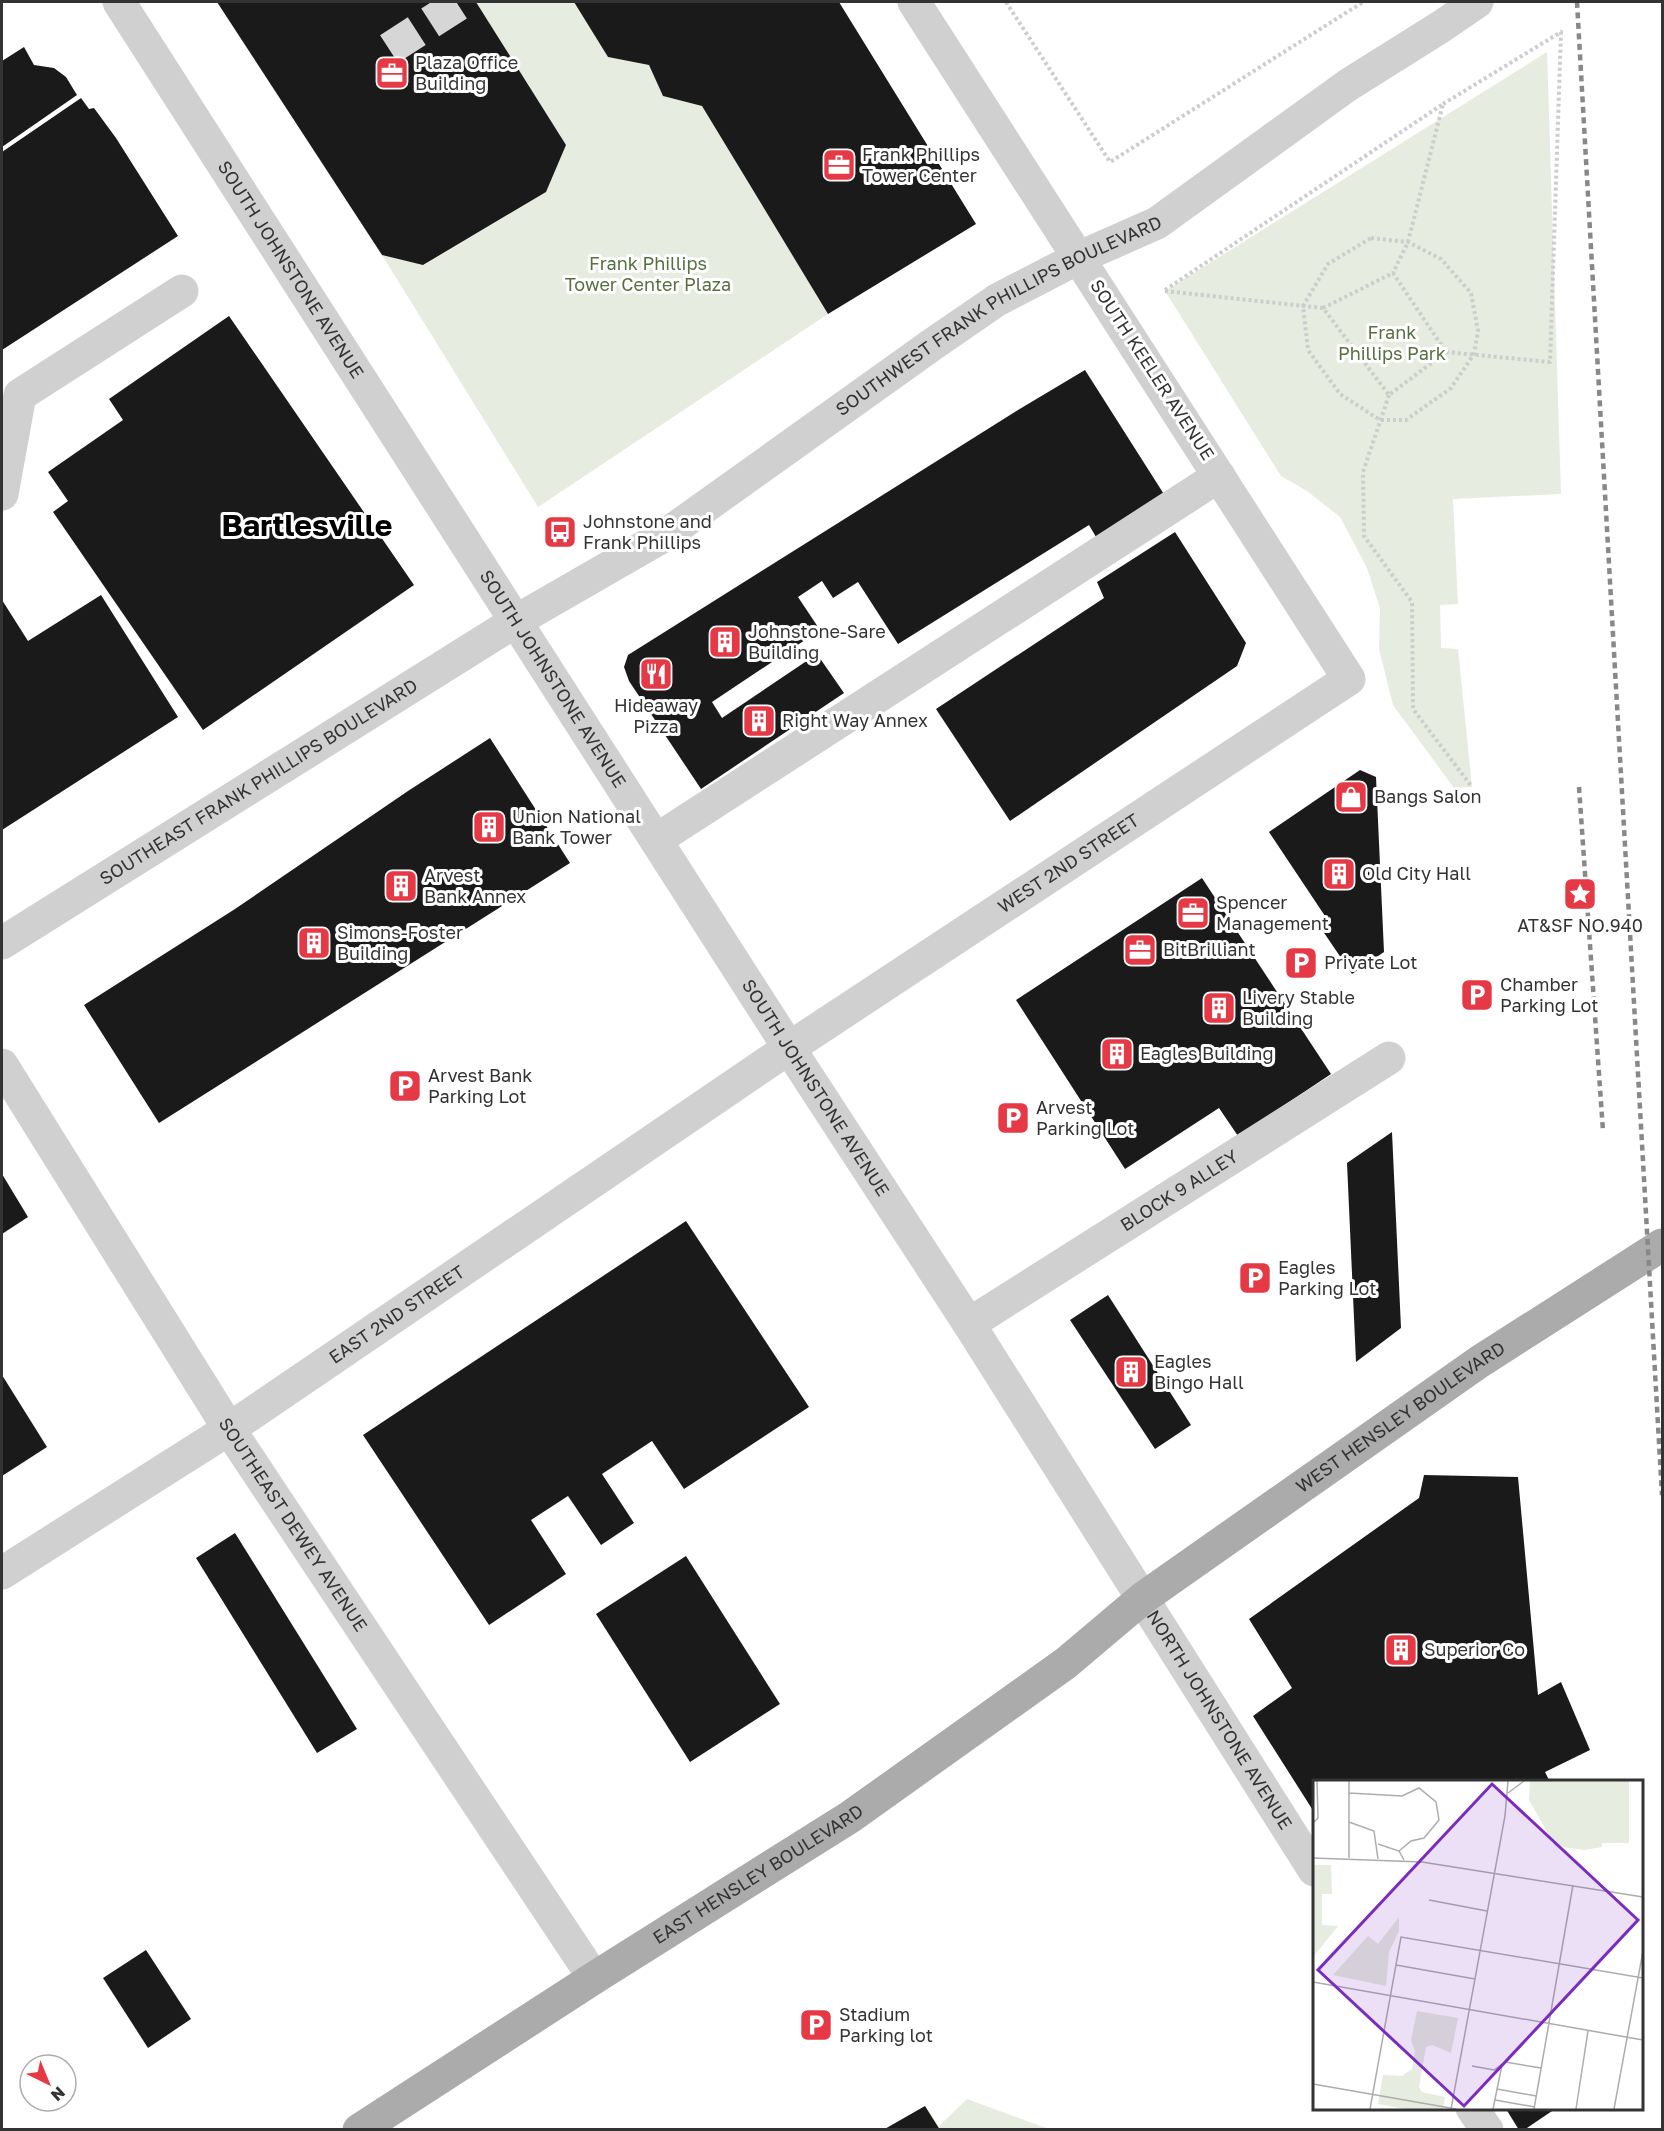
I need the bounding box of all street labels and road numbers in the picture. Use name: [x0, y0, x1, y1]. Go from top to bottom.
street label: SOUTH JOHNSTONE AVENUE: [214, 156, 369, 382]
street label: SOUTHWEST FRANK PHILLIPS BOULEVARD: [831, 210, 1165, 420]
street label: SOUTH KEELER AVENUE: [1086, 275, 1220, 464]
street label: SOUTH JOHNSTONE AVENUE: [476, 566, 631, 791]
street label: SOUTHEAST FRANK PHILLIPS BOULEVARD: [95, 674, 421, 889]
street label: WEST 2ND STREET: [993, 808, 1143, 917]
street label: SOUTH JOHNSTONE AVENUE: [738, 975, 895, 1200]
street label: BLOCK 9 ALLEY: [1116, 1144, 1242, 1235]
street label: EAST 2ND STREET: [324, 1260, 468, 1368]
street label: WEST HENSLEY BOULEVARD: [1291, 1336, 1509, 1497]
street label: SOUTHEAST DEWEY AVENUE: [215, 1413, 372, 1635]
street label: NORTH JOHNSTONE AVENUE: [1143, 1606, 1297, 1833]
street label: EAST HENSLEY BOULEVARD: [648, 1799, 867, 1948]

